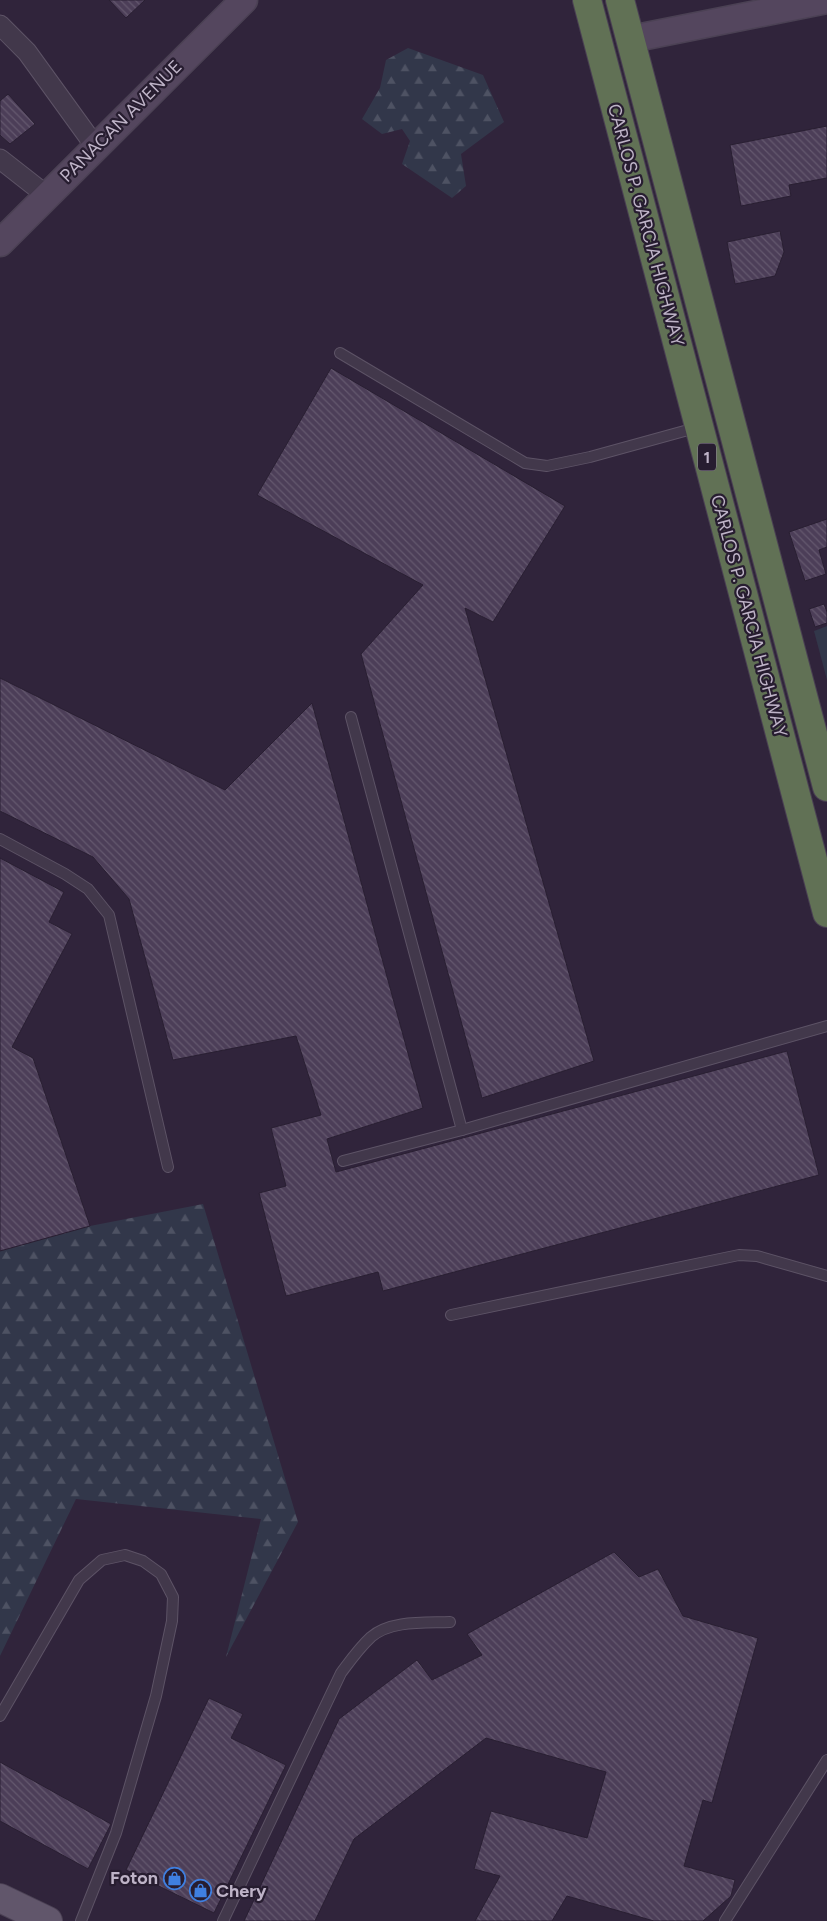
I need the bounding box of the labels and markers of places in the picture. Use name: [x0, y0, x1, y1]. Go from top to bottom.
shop icon: Foton: [162, 1866, 186, 1890]
place label: Foton: [110, 1867, 158, 1889]
shop icon: Chery: [188, 1879, 212, 1903]
place label: Chery: [216, 1880, 267, 1902]

